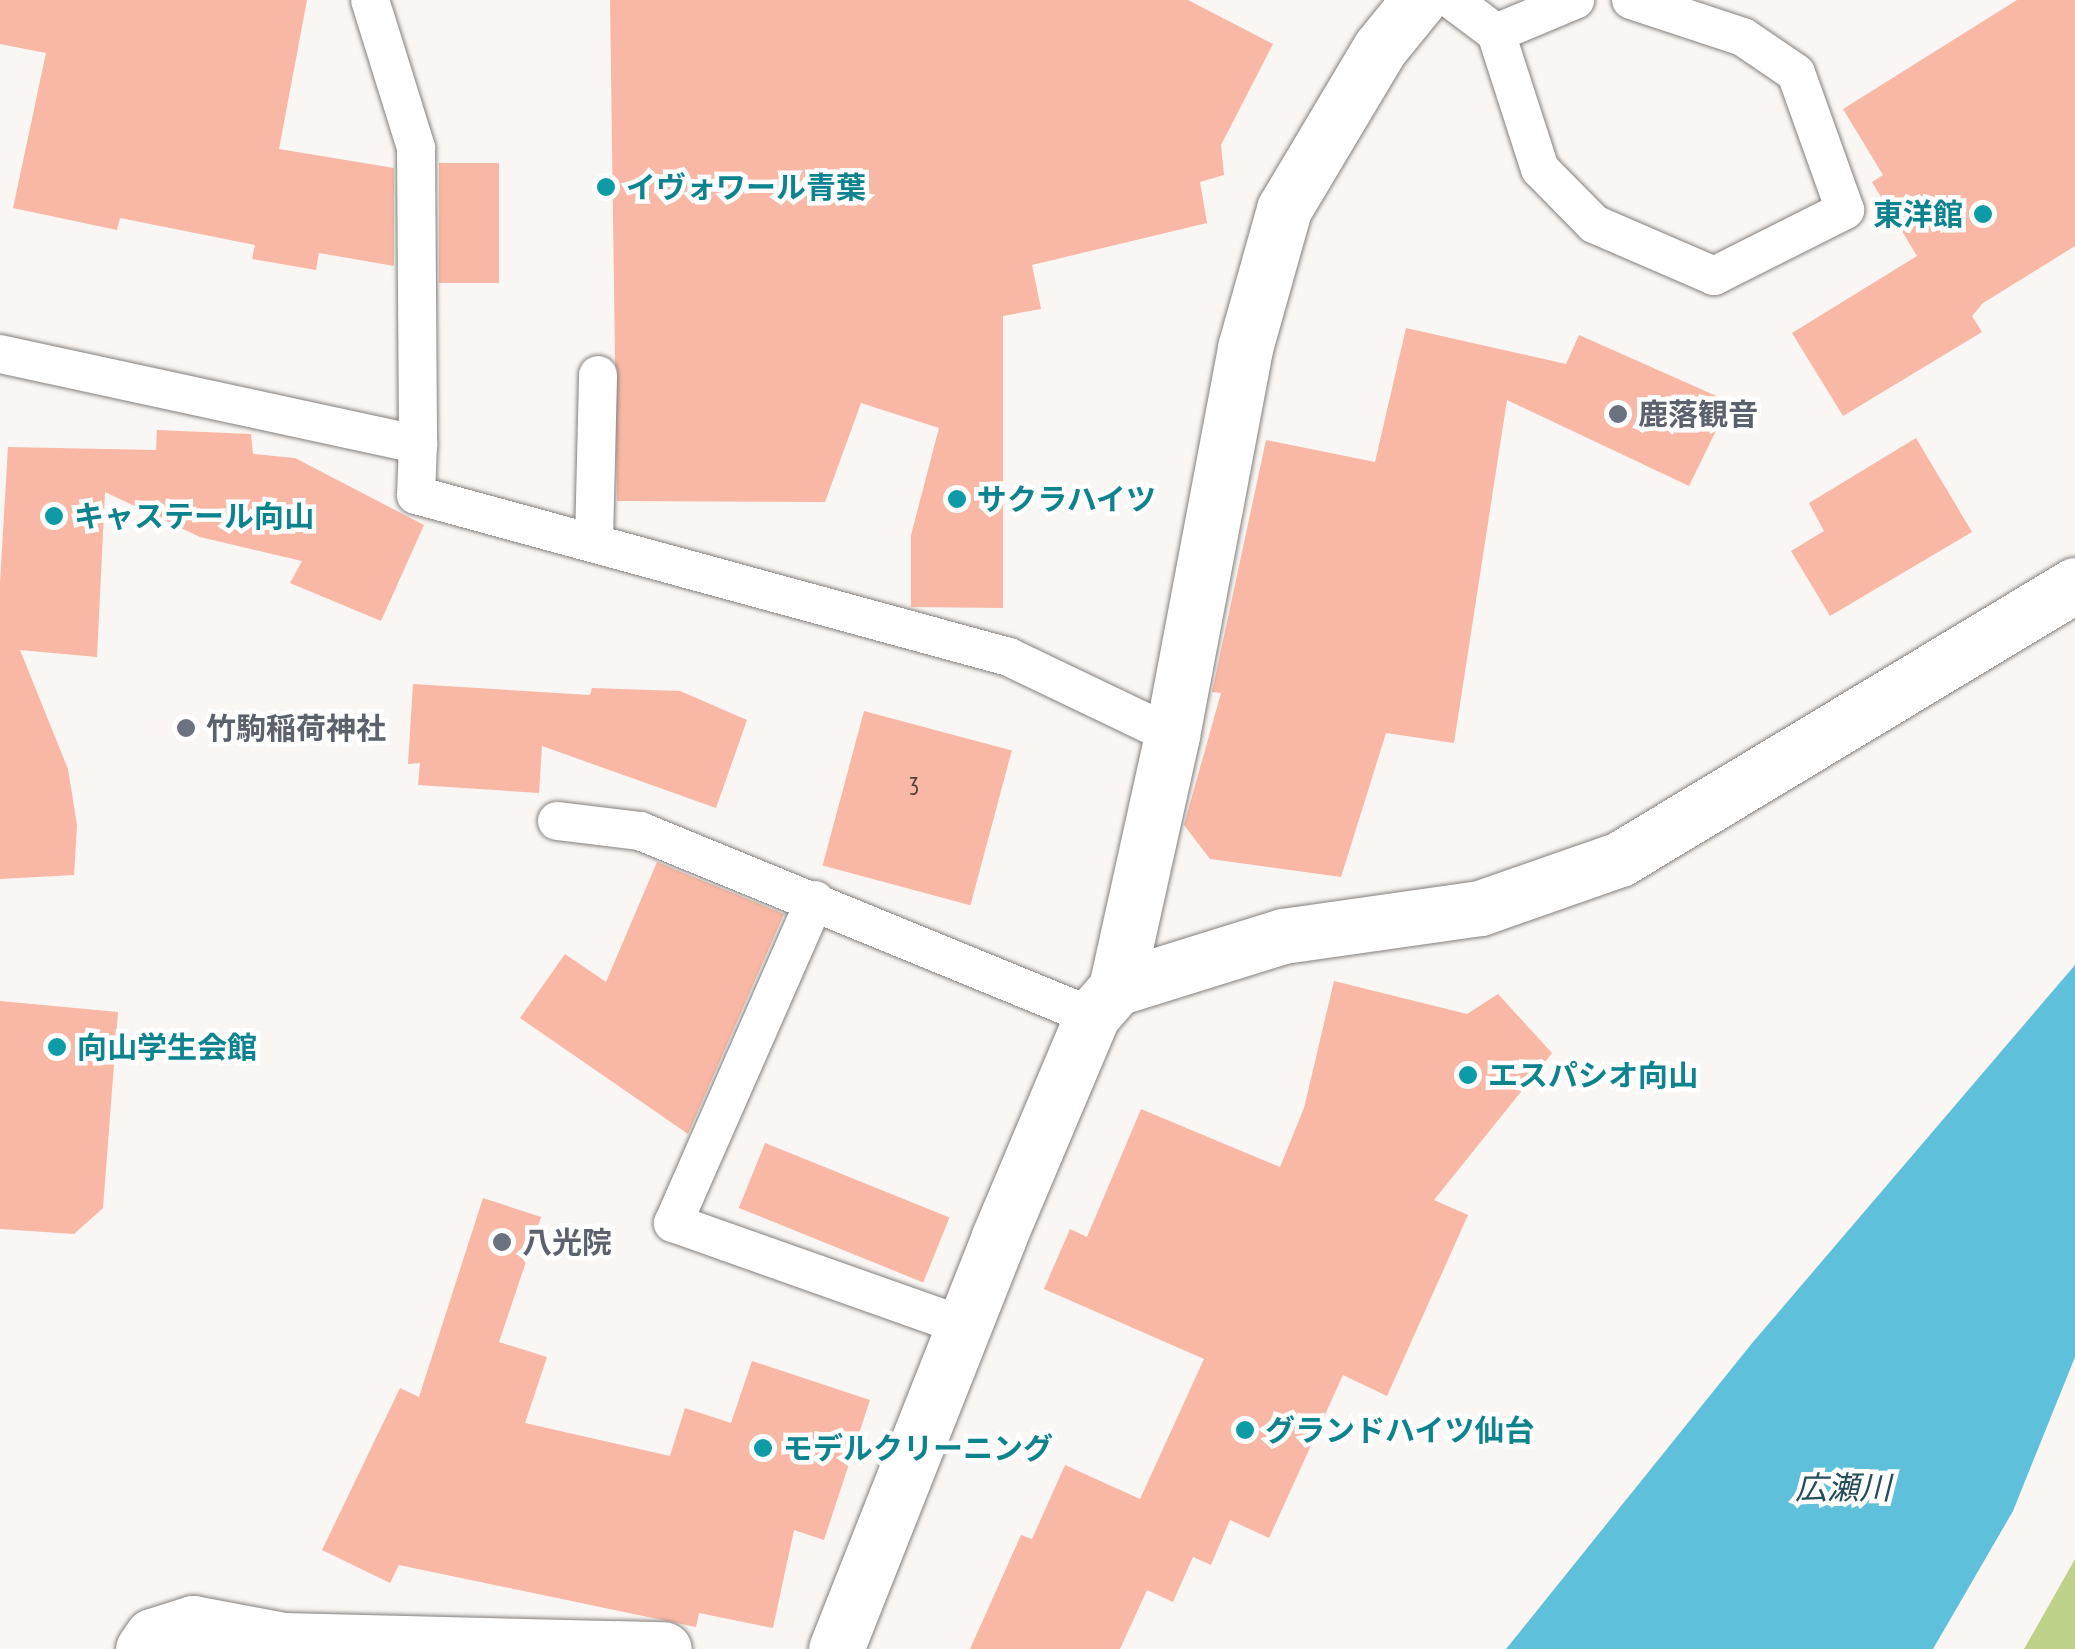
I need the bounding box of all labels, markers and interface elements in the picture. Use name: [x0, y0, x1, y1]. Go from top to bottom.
place label: イヴォワール青葉: [626, 169, 866, 205]
marker: イヴォワール青葉: [595, 176, 617, 198]
place label: 東洋館: [1873, 196, 1963, 232]
marker: 東洋館: [1972, 203, 1994, 225]
place label: 鹿落観音: [1638, 396, 1758, 432]
marker: 鹿落観音: [1607, 403, 1629, 425]
place label: サクラハイツ: [977, 481, 1157, 517]
marker: サクラハイツ: [946, 488, 968, 510]
place label: キャステール向山: [74, 498, 314, 534]
marker: キャステール向山: [43, 505, 65, 527]
place label: 竹駒稲荷神社: [206, 710, 386, 746]
marker: 竹駒稲荷神社: [175, 717, 197, 739]
house number: 3: [908, 771, 920, 801]
place label: 向山学生会館: [77, 1029, 257, 1065]
marker: 向山学生会館: [46, 1036, 68, 1058]
place label: エスパシオ向山: [1488, 1057, 1698, 1093]
marker: エスパシオ向山: [1457, 1064, 1479, 1086]
place label: 八光院: [522, 1224, 612, 1260]
marker: 八光院: [491, 1231, 513, 1253]
place label: グランドハイツ仙台: [1265, 1412, 1535, 1448]
marker: グランドハイツ仙台: [1234, 1419, 1256, 1441]
place label: モデルクリーニング: [783, 1430, 1053, 1466]
marker: モデルクリーニング: [752, 1437, 774, 1459]
water label: 広瀬川: [1795, 1468, 1891, 1506]

